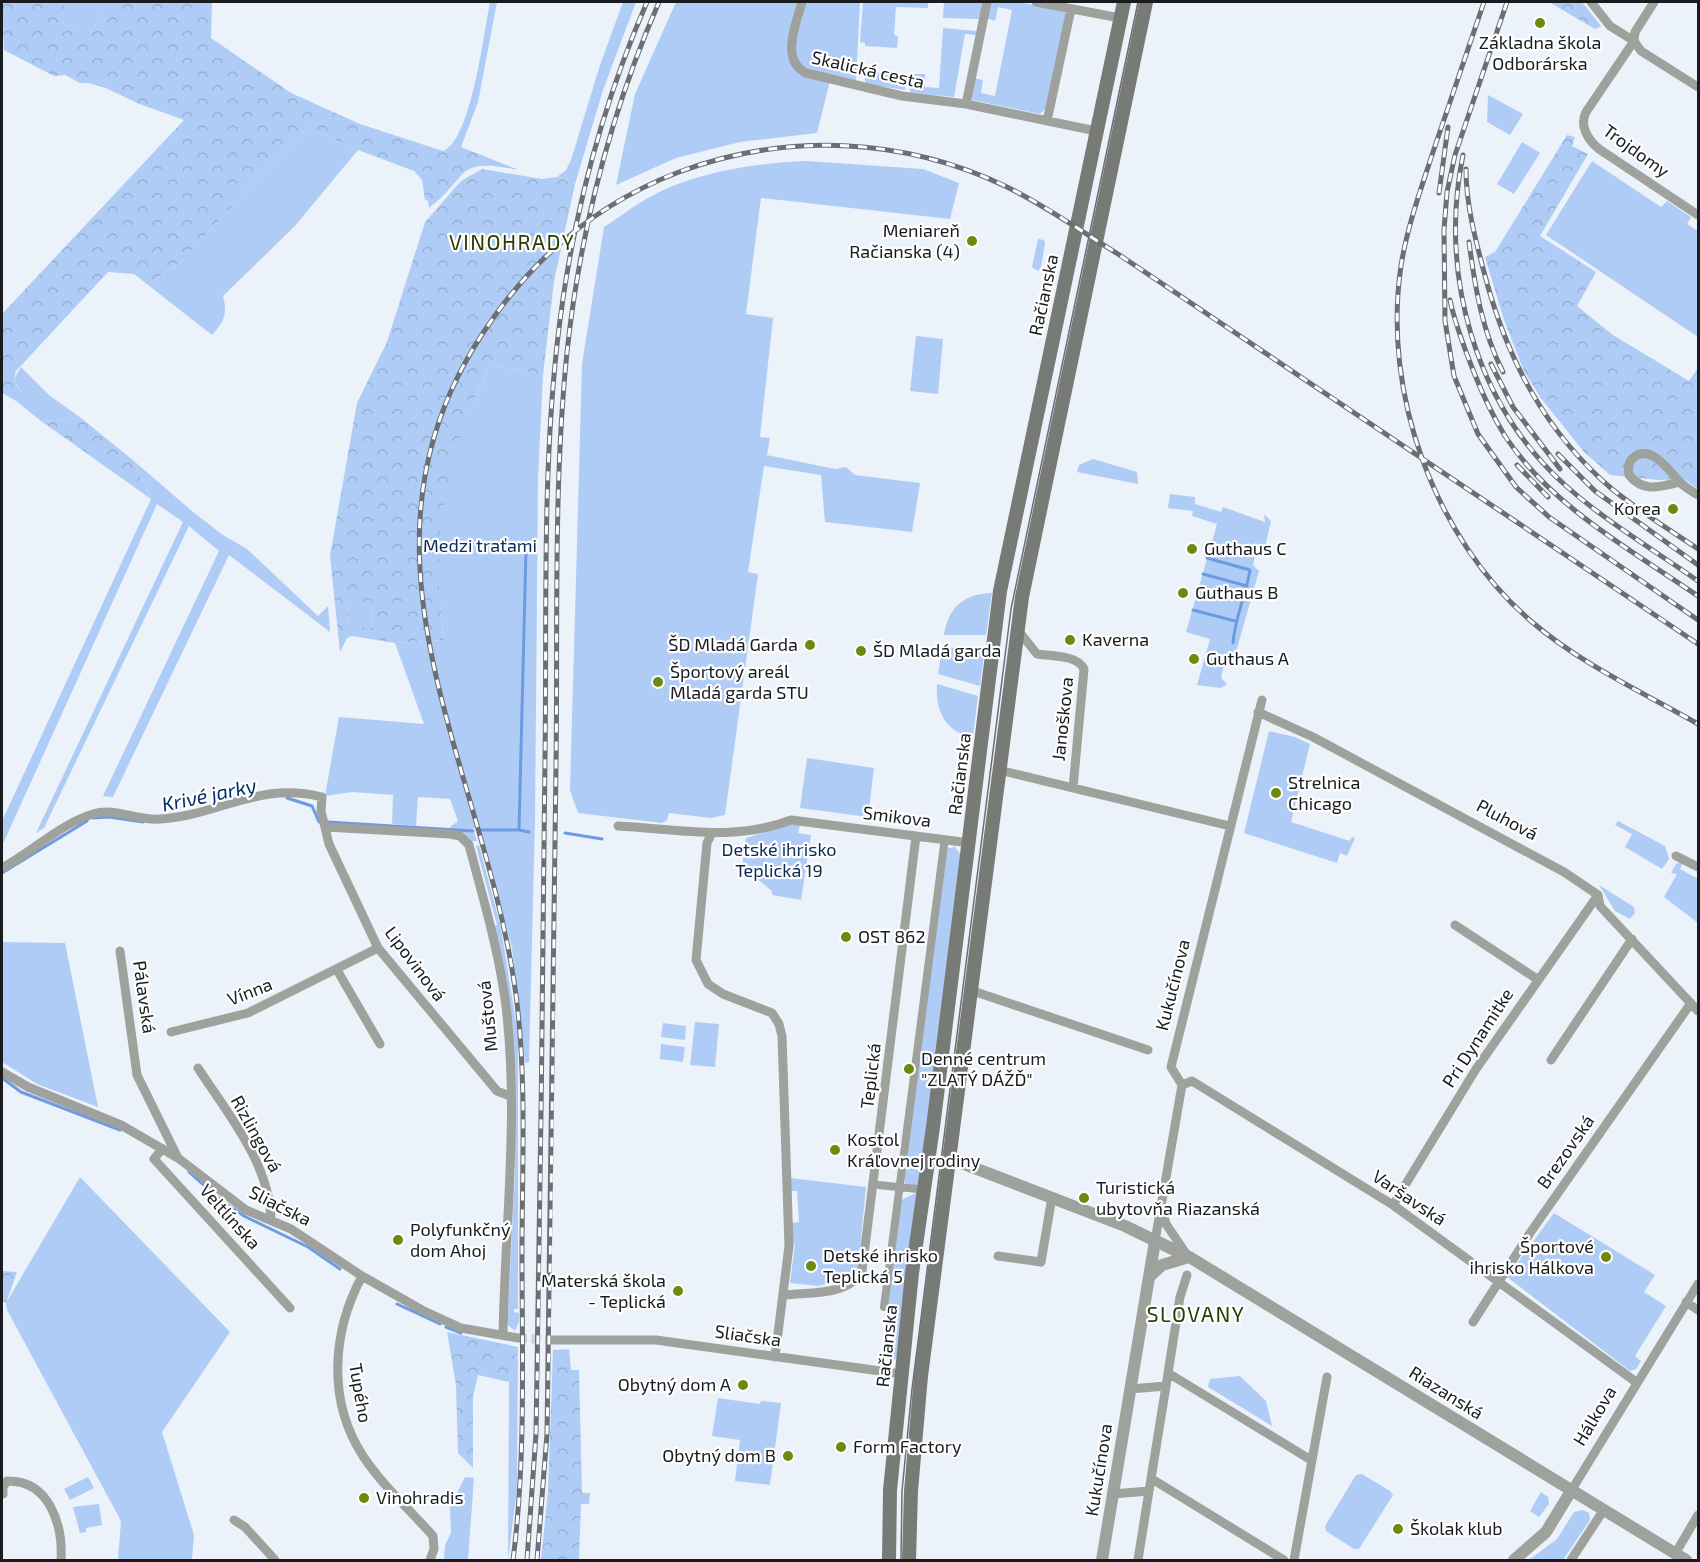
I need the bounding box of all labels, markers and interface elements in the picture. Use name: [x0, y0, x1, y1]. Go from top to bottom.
marker: Základna škola Odborárska: [1533, 16, 1547, 30]
place label: Základna škola Odborárska: [1479, 31, 1601, 74]
street label: Skalická cesta: [810, 45, 927, 93]
street label: Trojdomy: [1599, 119, 1674, 182]
place label: Meniareň Račianska (4): [849, 219, 960, 262]
district label: VINOHRADY: [449, 229, 575, 254]
marker: Meniareň Račianska (4): [965, 234, 979, 248]
street label: Račianska: [1024, 252, 1062, 338]
place label: Korea: [1614, 497, 1661, 519]
marker: Korea: [1666, 502, 1680, 516]
park label: Medzi traťami: [423, 534, 537, 556]
place label: Guthaus C: [1204, 537, 1286, 559]
marker: Guthaus C: [1185, 542, 1199, 556]
place label: Guthaus B: [1195, 581, 1278, 603]
marker: Guthaus B: [1176, 586, 1190, 600]
place label: Kaverna: [1082, 628, 1149, 650]
place label: ŠD Mladá Garda: [668, 633, 798, 655]
marker: Kaverna: [1063, 633, 1077, 647]
marker: ŠD Mladá Garda: [803, 638, 817, 652]
place label: ŠD Mladá garda: [873, 639, 1001, 661]
marker: ŠD Mladá garda: [854, 644, 868, 658]
place label: Guthaus A: [1206, 647, 1290, 669]
marker: Guthaus A: [1187, 652, 1201, 666]
place label: Športový areál Mladá garda STU: [670, 660, 809, 703]
marker: Športový areál Mladá garda STU: [651, 675, 665, 689]
street label: Janoškova: [1047, 676, 1077, 762]
street label: Račianska: [943, 731, 975, 816]
place label: Strelnica Chicago: [1288, 771, 1360, 814]
water label: Krivé jarky: [159, 772, 259, 817]
marker: Strelnica Chicago: [1269, 786, 1283, 800]
street label: Pluhová: [1473, 794, 1542, 844]
street label: Smikova: [862, 801, 933, 831]
park label: Detské ihrisko Teplická 19: [721, 838, 837, 881]
street label: Lipovinová: [380, 922, 451, 1005]
place label: OST 862: [858, 925, 926, 947]
marker: OST 862: [839, 930, 853, 944]
street label: Kukučínova: [1150, 937, 1194, 1033]
street label: Pálavská: [129, 959, 161, 1035]
street label: Vínna: [224, 973, 275, 1010]
street label: Muštová: [472, 979, 502, 1053]
street label: Pri Dynamitke: [1437, 984, 1517, 1091]
street label: Teplická: [855, 1042, 885, 1110]
place label: Denné centrum "ZLATÝ DÁŽĎ": [921, 1047, 1046, 1090]
marker: Denné centrum "ZLATÝ DÁŽĎ": [902, 1062, 916, 1076]
street label: Rizlingová: [227, 1091, 287, 1176]
street label: Brezovská: [1532, 1110, 1599, 1192]
place label: Kostol Kráľovnej rodiny: [847, 1128, 981, 1171]
marker: Kostol Kráľovnej rodiny: [828, 1143, 842, 1157]
street label: Varšavská: [1368, 1164, 1451, 1230]
place label: Turistická ubytovňa Riazanská: [1096, 1176, 1260, 1219]
street label: Veltlínska: [196, 1179, 266, 1254]
street label: Sliačska: [246, 1180, 315, 1230]
marker: Turistická ubytovňa Riazanská: [1077, 1191, 1091, 1205]
place label: Polyfunkčný dom Ahoj: [410, 1218, 511, 1261]
marker: Polyfunkčný dom Ahoj: [391, 1233, 405, 1247]
place label: Športové ihrisko Hálkova: [1470, 1235, 1594, 1278]
place label: Detské ihrisko Teplická 5: [823, 1244, 938, 1287]
marker: Športové ihrisko Hálkova: [1599, 1250, 1613, 1264]
marker: Detské ihrisko Teplická 5: [804, 1259, 818, 1273]
place label: Materská škola - Teplická: [541, 1269, 666, 1312]
marker: Materská škola - Teplická: [671, 1284, 685, 1298]
district label: SLOVANY: [1147, 1301, 1245, 1326]
street label: Račianska: [871, 1304, 901, 1388]
street label: Sliačska: [714, 1319, 783, 1351]
street label: Tupého: [345, 1361, 377, 1424]
street label: Riazanská: [1405, 1361, 1488, 1424]
place label: Obytný dom A: [618, 1373, 732, 1395]
marker: Obytný dom A: [736, 1378, 750, 1392]
street label: Hálkova: [1568, 1382, 1620, 1449]
street label: Kukučínova: [1080, 1422, 1116, 1518]
place label: Form Factory: [853, 1435, 962, 1457]
marker: Form Factory: [834, 1440, 848, 1454]
place label: Obytný dom B: [662, 1444, 776, 1466]
marker: Obytný dom B: [781, 1449, 795, 1463]
place label: Vinohradis: [376, 1486, 464, 1508]
marker: Vinohradis: [357, 1491, 371, 1505]
place label: Školak klub: [1410, 1517, 1502, 1539]
marker: Školak klub: [1391, 1522, 1405, 1536]

